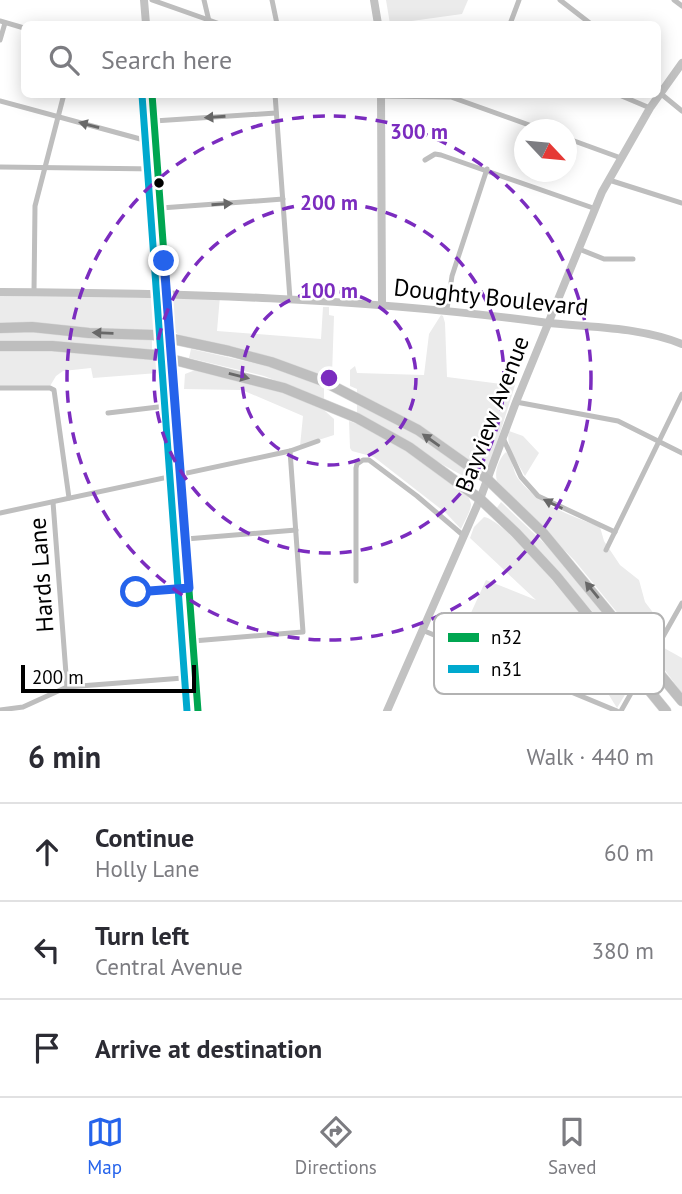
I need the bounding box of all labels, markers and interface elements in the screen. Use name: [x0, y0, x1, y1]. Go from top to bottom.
search box: [21, 21, 661, 98]
icon: search: [45, 41, 83, 79]
text: Search here: [101, 43, 232, 76]
one-way arrow: [204, 112, 226, 123]
text: 300 m: [390, 118, 448, 145]
one-way arrow: [78, 119, 100, 130]
north arrow: [514, 119, 577, 182]
unlabelled marker: [152, 176, 166, 190]
text: 200 m: [300, 189, 358, 216]
one-way arrow: [211, 198, 233, 209]
route end: [148, 245, 179, 276]
street label: Doughty Boulevard: [392, 271, 590, 323]
text: 100 m: [300, 277, 358, 304]
one-way arrow: [91, 328, 113, 339]
street label: Bayview Avenue: [448, 331, 536, 497]
centre of rings: [317, 366, 341, 390]
one-way arrow: [228, 371, 250, 382]
one-way arrow: [422, 433, 440, 447]
one-way arrow: [543, 498, 563, 510]
street label: Hards Lane: [22, 517, 60, 633]
route start: [120, 576, 151, 607]
one-way arrow: [584, 582, 599, 600]
legend: [434, 613, 664, 694]
text: n32: [491, 625, 522, 649]
text: n31: [491, 657, 522, 681]
scale bar: [21, 662, 196, 694]
text: 200 m: [32, 665, 84, 689]
text: 6 min: [28, 737, 101, 776]
text: Walk · 440 m: [527, 742, 654, 771]
text: Continue: [95, 821, 194, 854]
icon: ahead: [28, 833, 66, 871]
text: 60 m: [604, 838, 654, 867]
text: Holly Lane: [95, 854, 199, 883]
text: Turn left: [95, 919, 189, 952]
icon: left: [28, 931, 66, 969]
text: 380 m: [592, 936, 654, 965]
text: Central Avenue: [95, 952, 243, 981]
icon: arrive: [28, 1029, 66, 1067]
text: Arrive at destination: [95, 1032, 322, 1065]
tab: Map: [86, 1113, 124, 1179]
tab: Directions: [295, 1113, 377, 1179]
tab: Saved: [548, 1113, 596, 1179]

